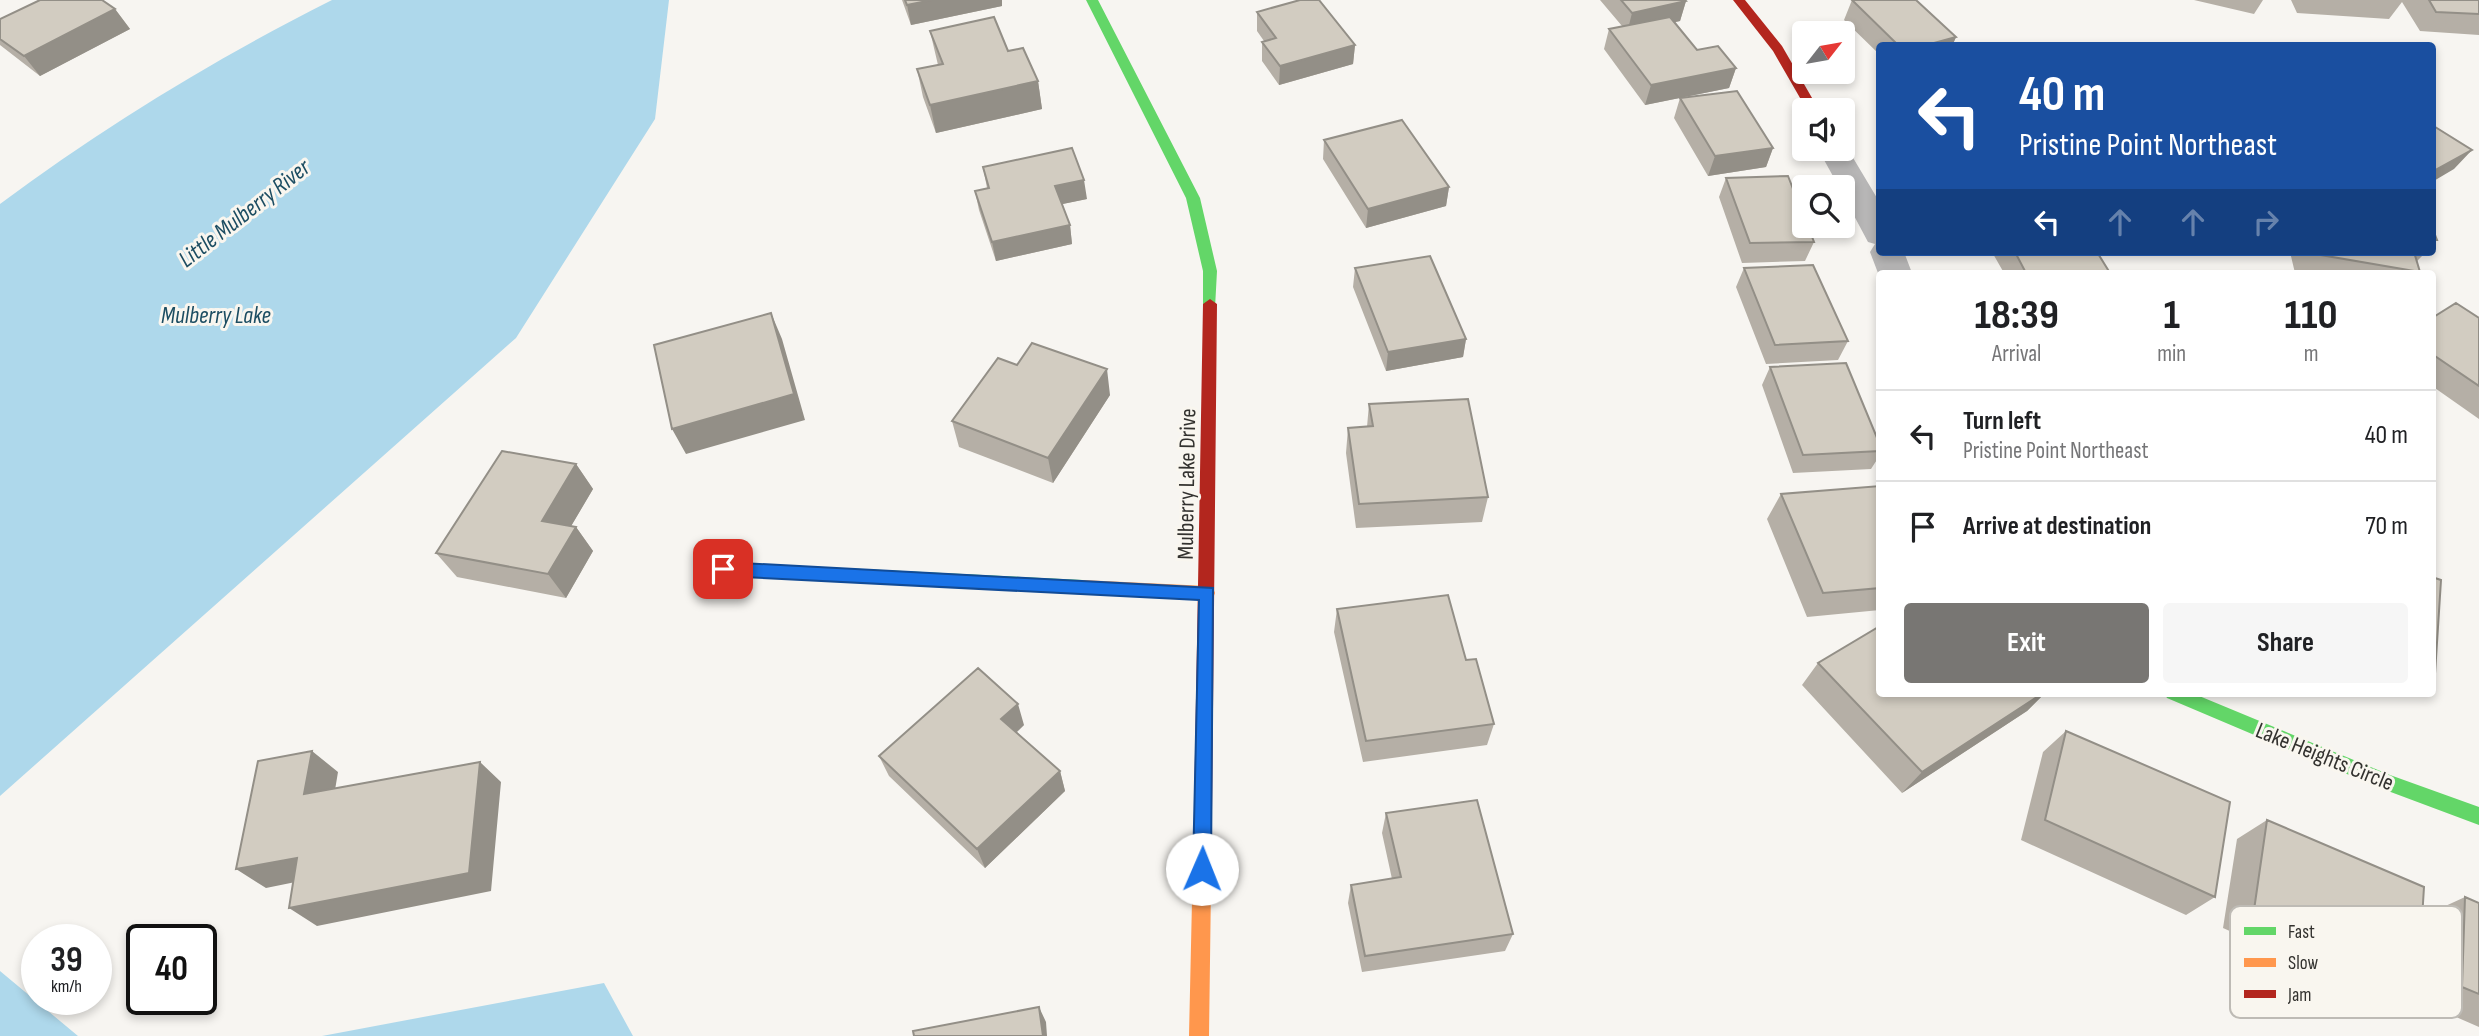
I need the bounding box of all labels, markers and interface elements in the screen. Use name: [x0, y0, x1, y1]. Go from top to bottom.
north arrow: [1792, 21, 1855, 84]
map controls: [1792, 21, 1855, 238]
text: 40 m: [2019, 66, 2105, 125]
icon: left: [1904, 70, 1995, 161]
button: sound: [1792, 98, 1855, 161]
text: Pristine Point Northeast: [2019, 126, 2277, 165]
water label: Little Mulberry River: [173, 152, 317, 274]
button: search: [1792, 175, 1855, 238]
icon: left: [2028, 203, 2066, 241]
icon: ahead: [2101, 203, 2139, 241]
icon: ahead: [2174, 203, 2212, 241]
icon: right: [2247, 203, 2285, 241]
text: 18:39: [1974, 290, 2059, 341]
text: 1: [2163, 290, 2180, 341]
text: 110: [2285, 290, 2338, 341]
water label: Mulberry Lake: [161, 301, 271, 330]
text: Arrival: [1992, 340, 2041, 368]
text: min: [2157, 340, 2186, 368]
text: m: [2304, 340, 2318, 368]
text: Turn left: [1963, 406, 2041, 437]
street label: Mulberry Lake Drive: [1172, 408, 1202, 560]
icon: left: [1904, 417, 1942, 455]
text: 40 m: [2365, 420, 2408, 451]
text: Pristine Point Northeast: [1963, 437, 2148, 465]
icon: arrive: [1904, 508, 1942, 546]
text: Arrive at destination: [1963, 511, 2151, 542]
text: 70 m: [2365, 511, 2408, 542]
pin: [693, 539, 753, 599]
icon: arrive: [704, 550, 742, 588]
button: Exit: [1904, 603, 2149, 683]
button: Share: [2163, 603, 2408, 683]
street label: Lake Heights Circle: [2252, 717, 2398, 797]
position arrow: [1165, 832, 1239, 906]
legend: [2230, 906, 2462, 1018]
text: Fast: [2288, 921, 2315, 944]
speed limit sign: 40: [126, 924, 217, 1015]
text: 39: [50, 939, 83, 982]
text: Slow: [2288, 952, 2318, 975]
text: km/h: [51, 976, 82, 997]
text: Jam: [2287, 984, 2311, 1007]

